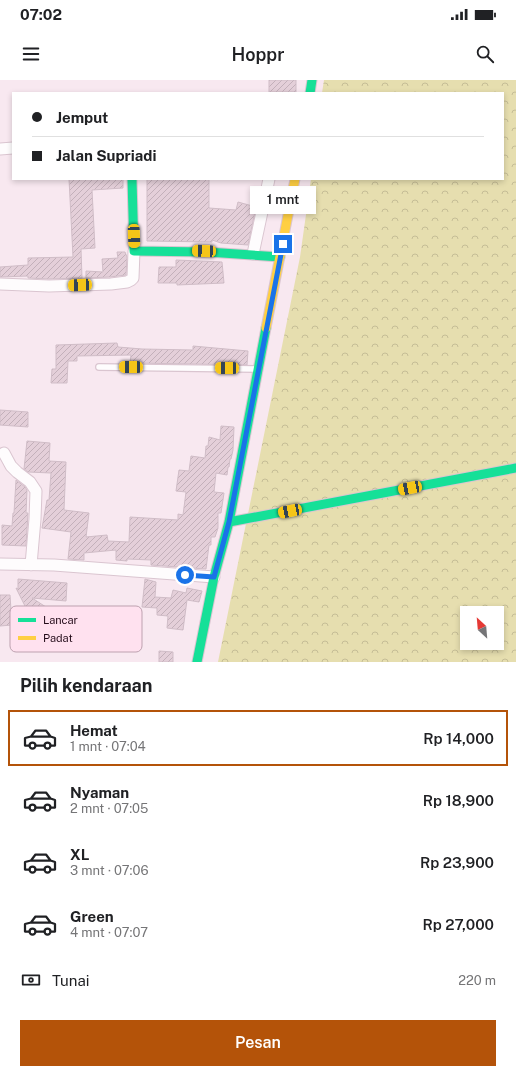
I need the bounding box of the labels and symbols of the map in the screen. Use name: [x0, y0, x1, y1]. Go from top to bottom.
callout: 1 mnt: [250, 186, 316, 214]
car: [128, 224, 140, 248]
route end: [274, 235, 292, 253]
car: [192, 245, 216, 257]
car: [68, 279, 92, 291]
car: [119, 361, 143, 373]
car: [215, 362, 239, 374]
car: [397, 480, 423, 496]
car: [277, 503, 303, 519]
route start: [176, 566, 194, 584]
legend: [10, 606, 142, 652]
north arrow: [460, 606, 504, 650]
text: Lancar: [43, 614, 78, 626]
text: Padat: [43, 632, 73, 644]

